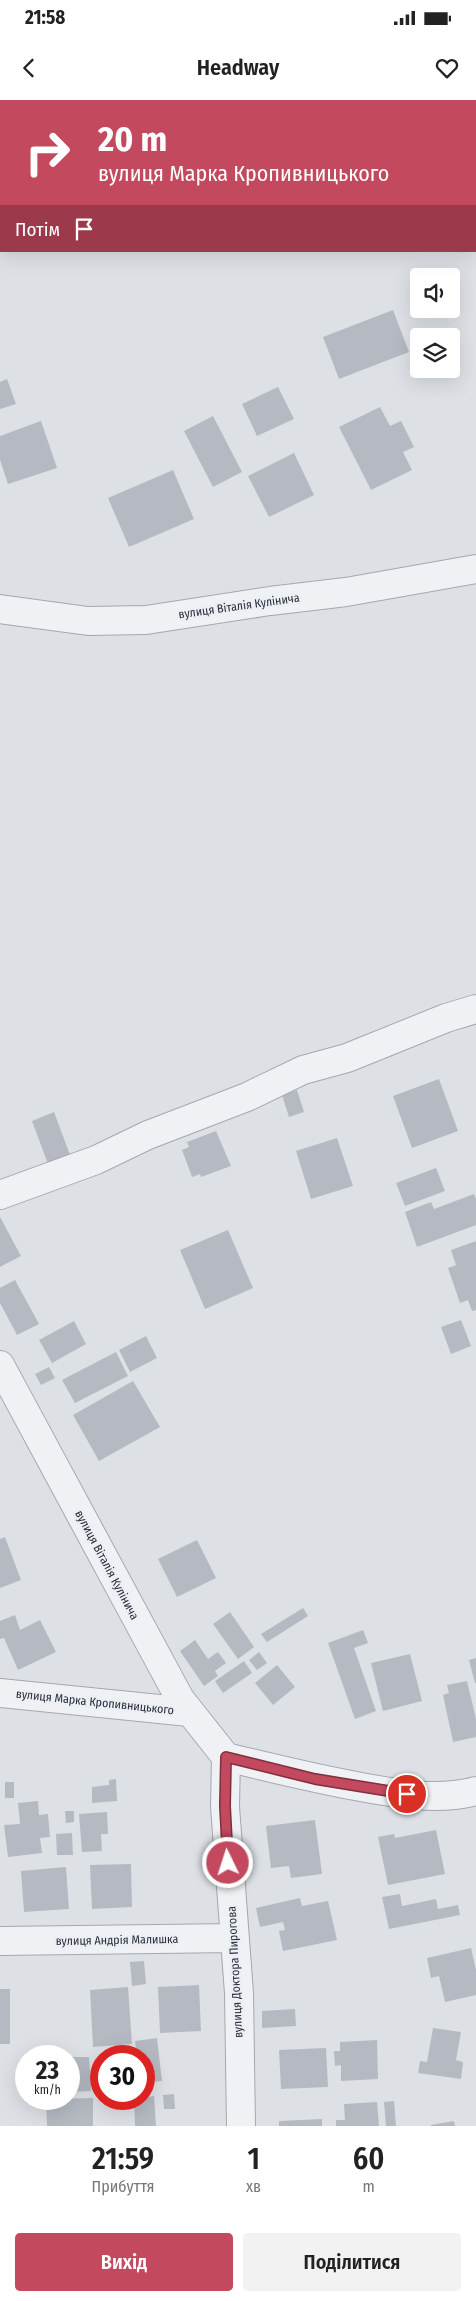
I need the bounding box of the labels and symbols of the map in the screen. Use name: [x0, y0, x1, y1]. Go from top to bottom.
street label: вулиця Віталія Кулінича: [178, 591, 301, 621]
street label: вулиця Віталія Кулінича: [72, 1508, 142, 1622]
street label: вулиця Марка Кропивницького: [15, 1687, 175, 1717]
pin: [386, 1773, 428, 1815]
position arrow: [201, 1836, 253, 1888]
street label: вулиця Доктора Пирогова: [225, 1906, 245, 2038]
street label: вулиця Андрія Малишка: [56, 1932, 179, 1948]
speed limit sign: 30: [90, 2045, 155, 2110]

